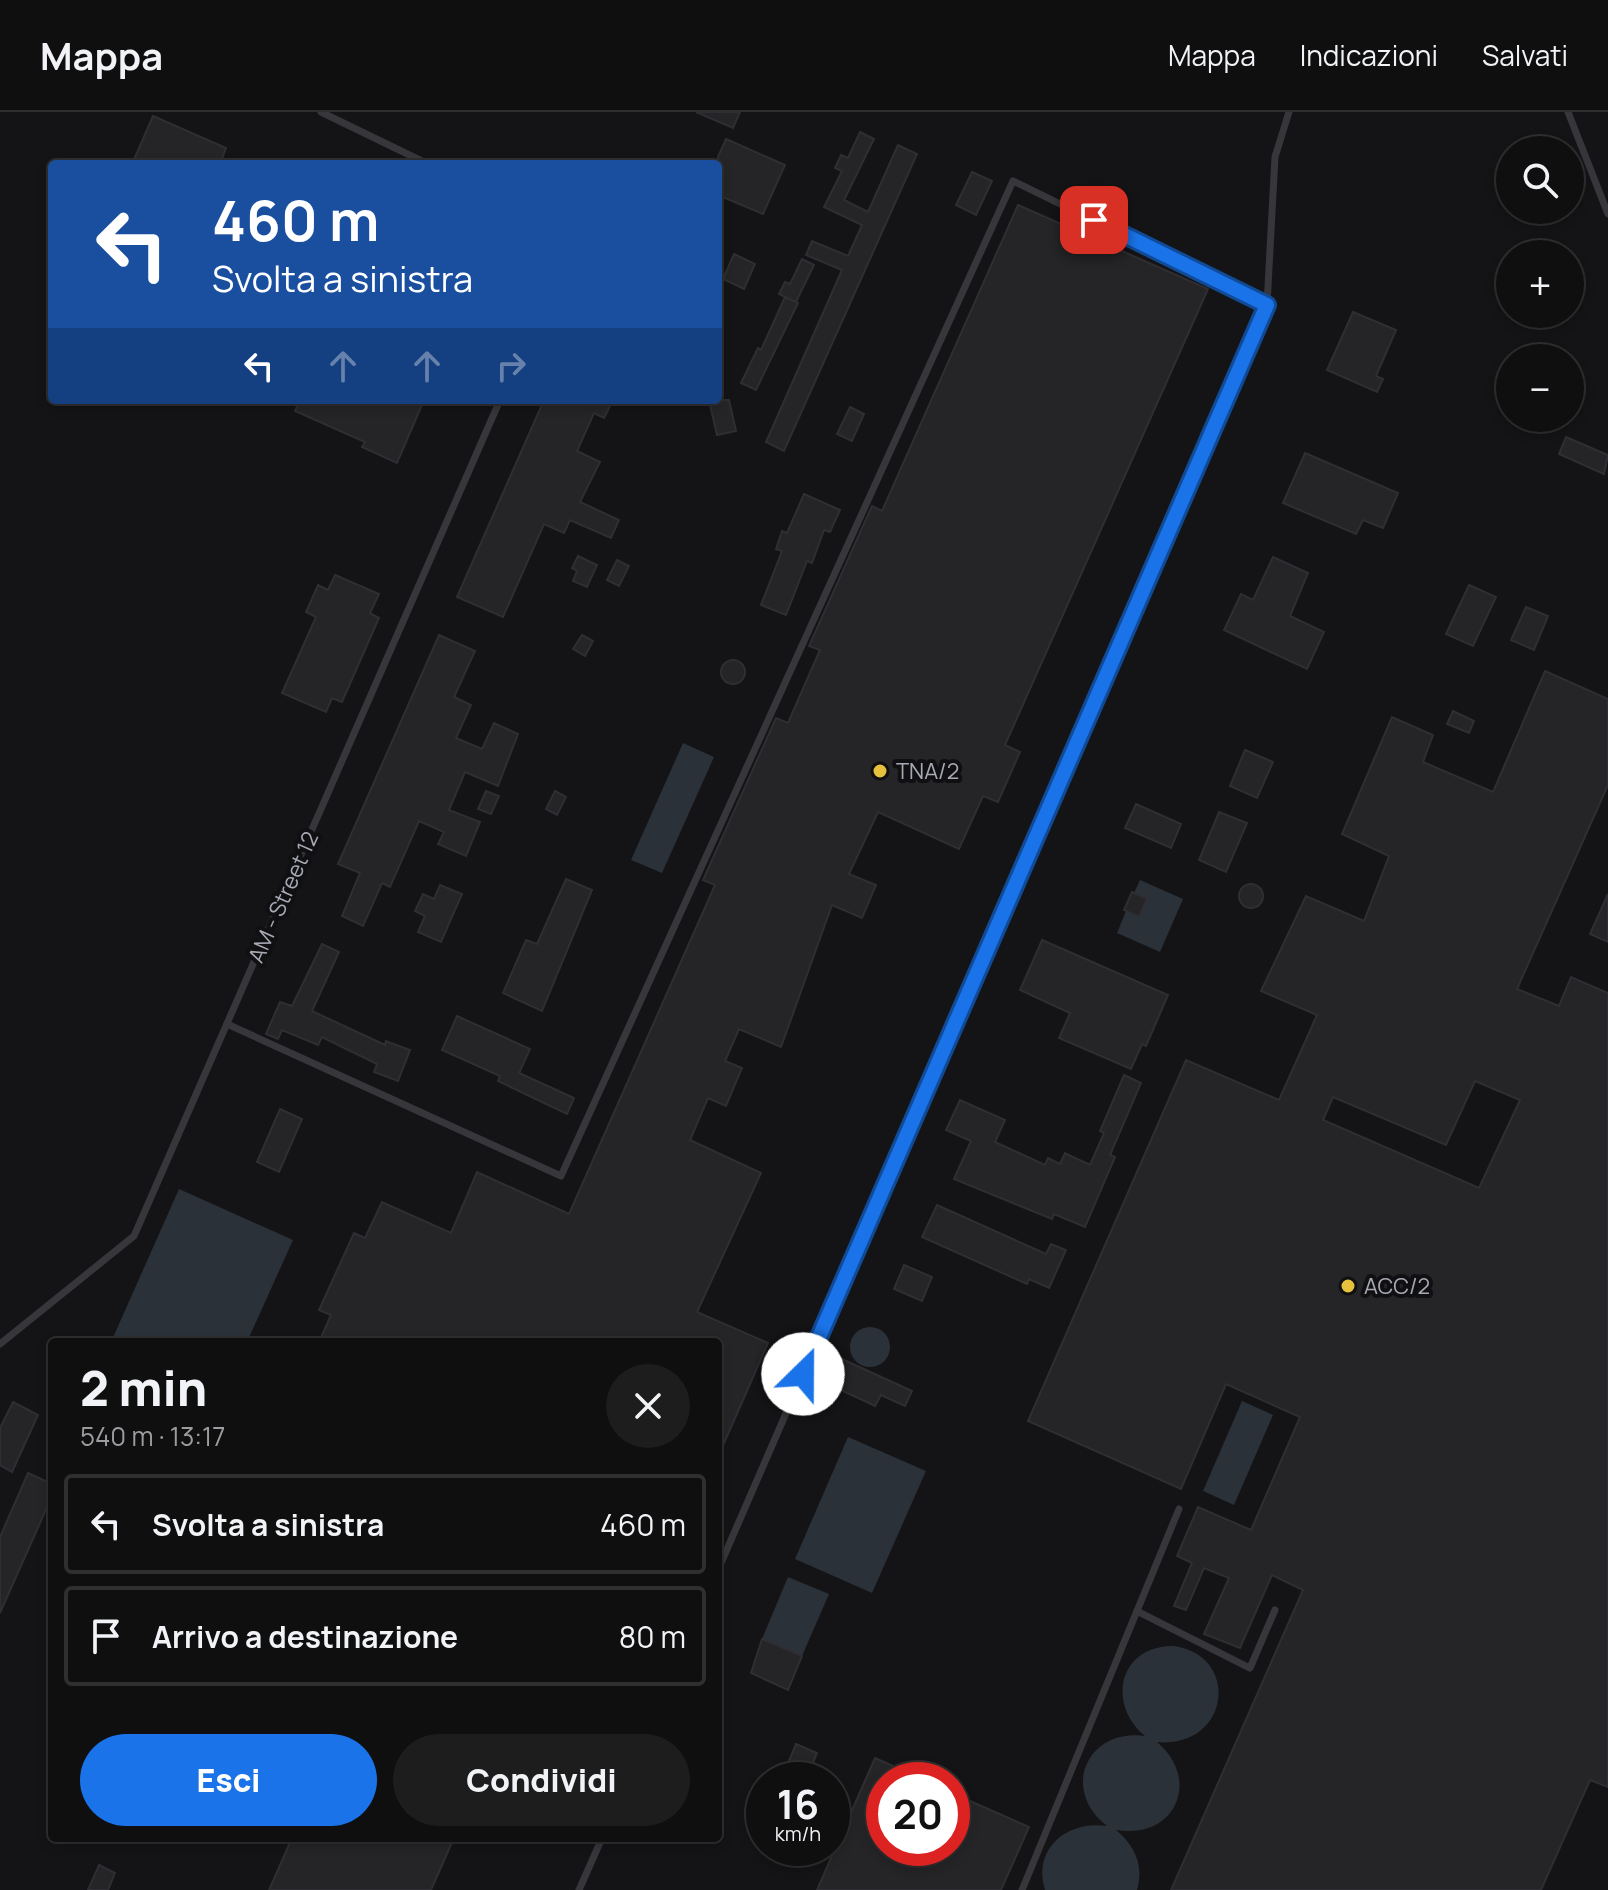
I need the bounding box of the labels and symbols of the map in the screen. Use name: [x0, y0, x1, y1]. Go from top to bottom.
pin: [1060, 186, 1128, 254]
place label: TNA/2: [896, 756, 959, 786]
marker: TNA/2: [871, 762, 889, 780]
street label: AM - Street 12: [241, 827, 325, 967]
place label: ACC/2: [1364, 1271, 1430, 1301]
marker: ACC/2: [1339, 1277, 1357, 1295]
position arrow: [761, 1332, 845, 1416]
speed limit sign: 20: [866, 1762, 970, 1866]

